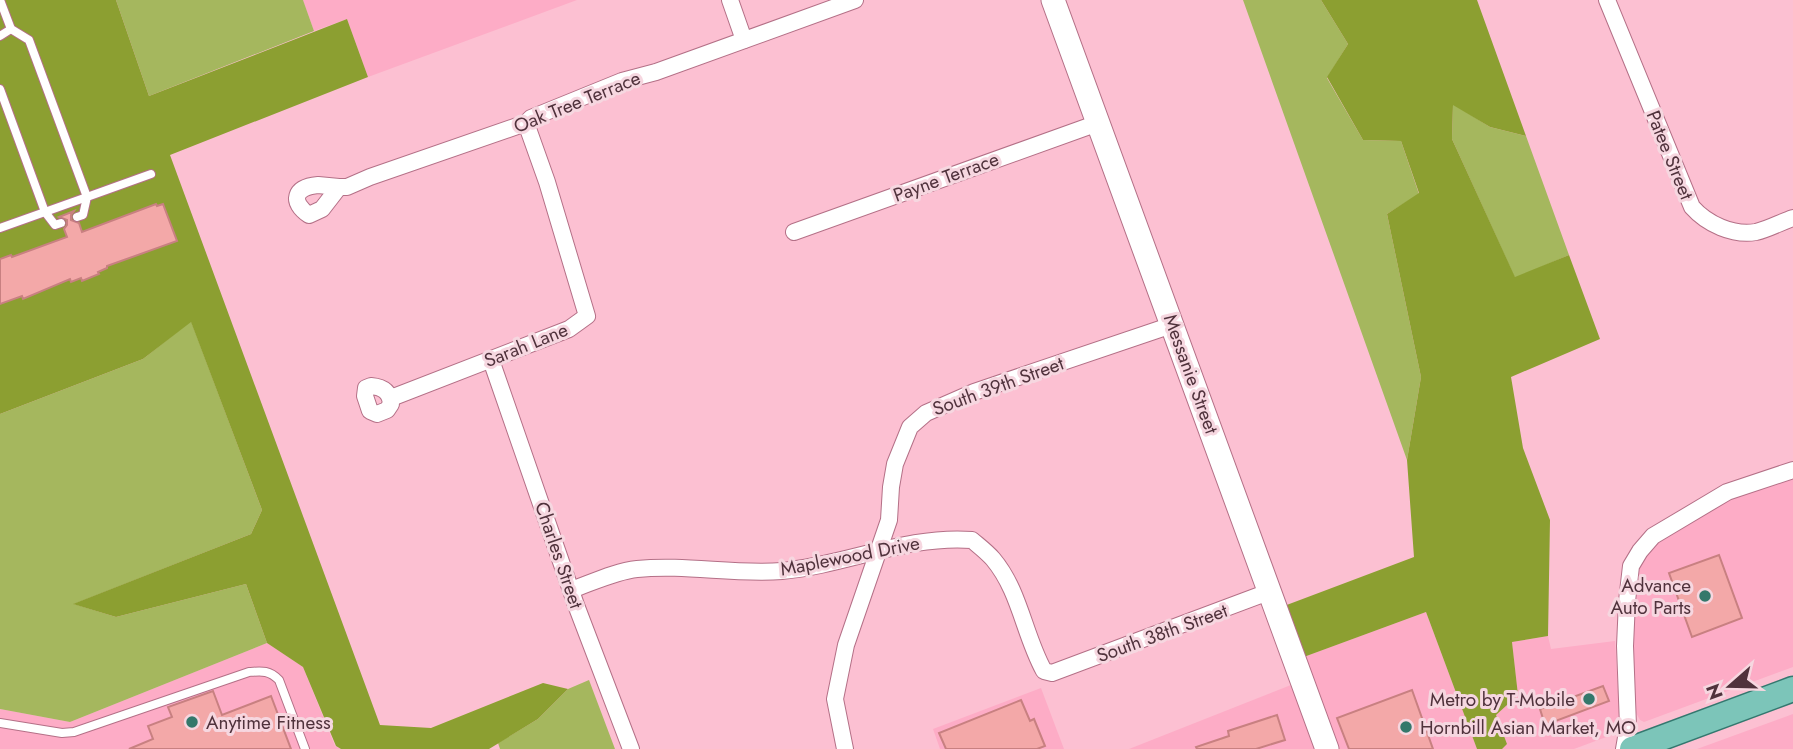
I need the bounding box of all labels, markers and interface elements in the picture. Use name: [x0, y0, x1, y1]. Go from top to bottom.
street label: Oak Tree Terrace: [509, 64, 645, 140]
street label: Patee Street: [1640, 106, 1700, 204]
street label: Payne Terrace: [889, 145, 1003, 209]
street label: Messanie Street: [1157, 310, 1225, 438]
street label: Sarah Lane: [480, 316, 572, 374]
street label: South 39th Street: [929, 350, 1068, 422]
street label: Charles Street: [528, 498, 590, 613]
street label: Maplewood Drive: [778, 529, 922, 583]
place label: Advance Auto Parts: [1611, 572, 1691, 621]
marker: Advance Auto Parts: [1697, 588, 1713, 604]
street label: South 38th Street: [1093, 597, 1232, 669]
north arrow: [1695, 651, 1765, 721]
text: N: [1699, 680, 1730, 703]
place label: Metro by T-Mobile: [1430, 686, 1575, 713]
marker: Metro by T-Mobile: [1581, 691, 1597, 707]
place label: Anytime Fitness: [206, 709, 331, 736]
marker: Anytime Fitness: [184, 714, 200, 730]
place label: Hornbill Asian Market, MO: [1420, 714, 1636, 741]
marker: Hornbill Asian Market, MO: [1398, 719, 1414, 735]

